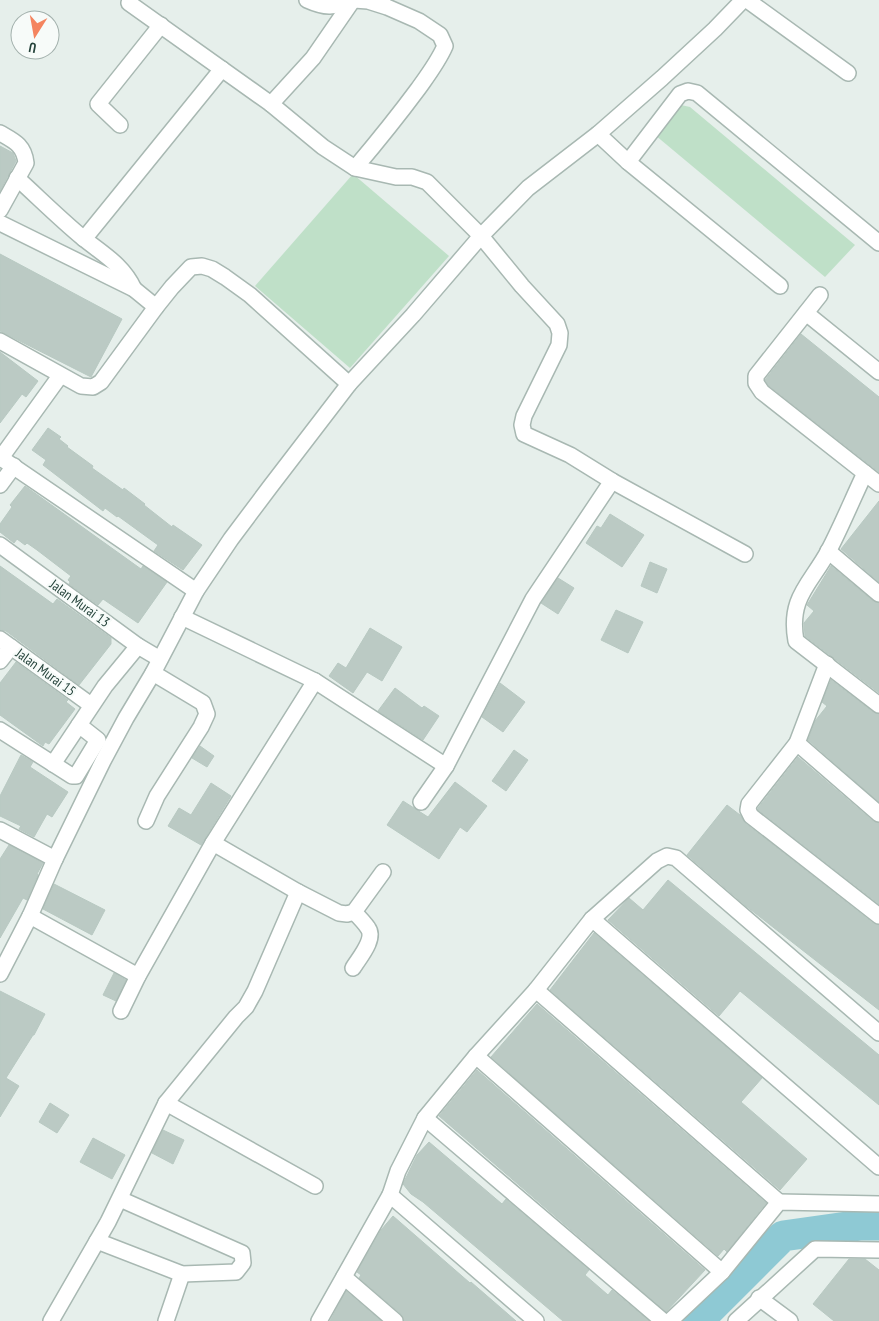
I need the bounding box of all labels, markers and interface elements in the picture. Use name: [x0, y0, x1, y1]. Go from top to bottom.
north arrow: [10, 10, 60, 60]
text: U: [27, 38, 38, 57]
street label: Jalan Murai 13: [46, 575, 114, 631]
street label: Jalan Murai 15: [12, 644, 80, 700]

